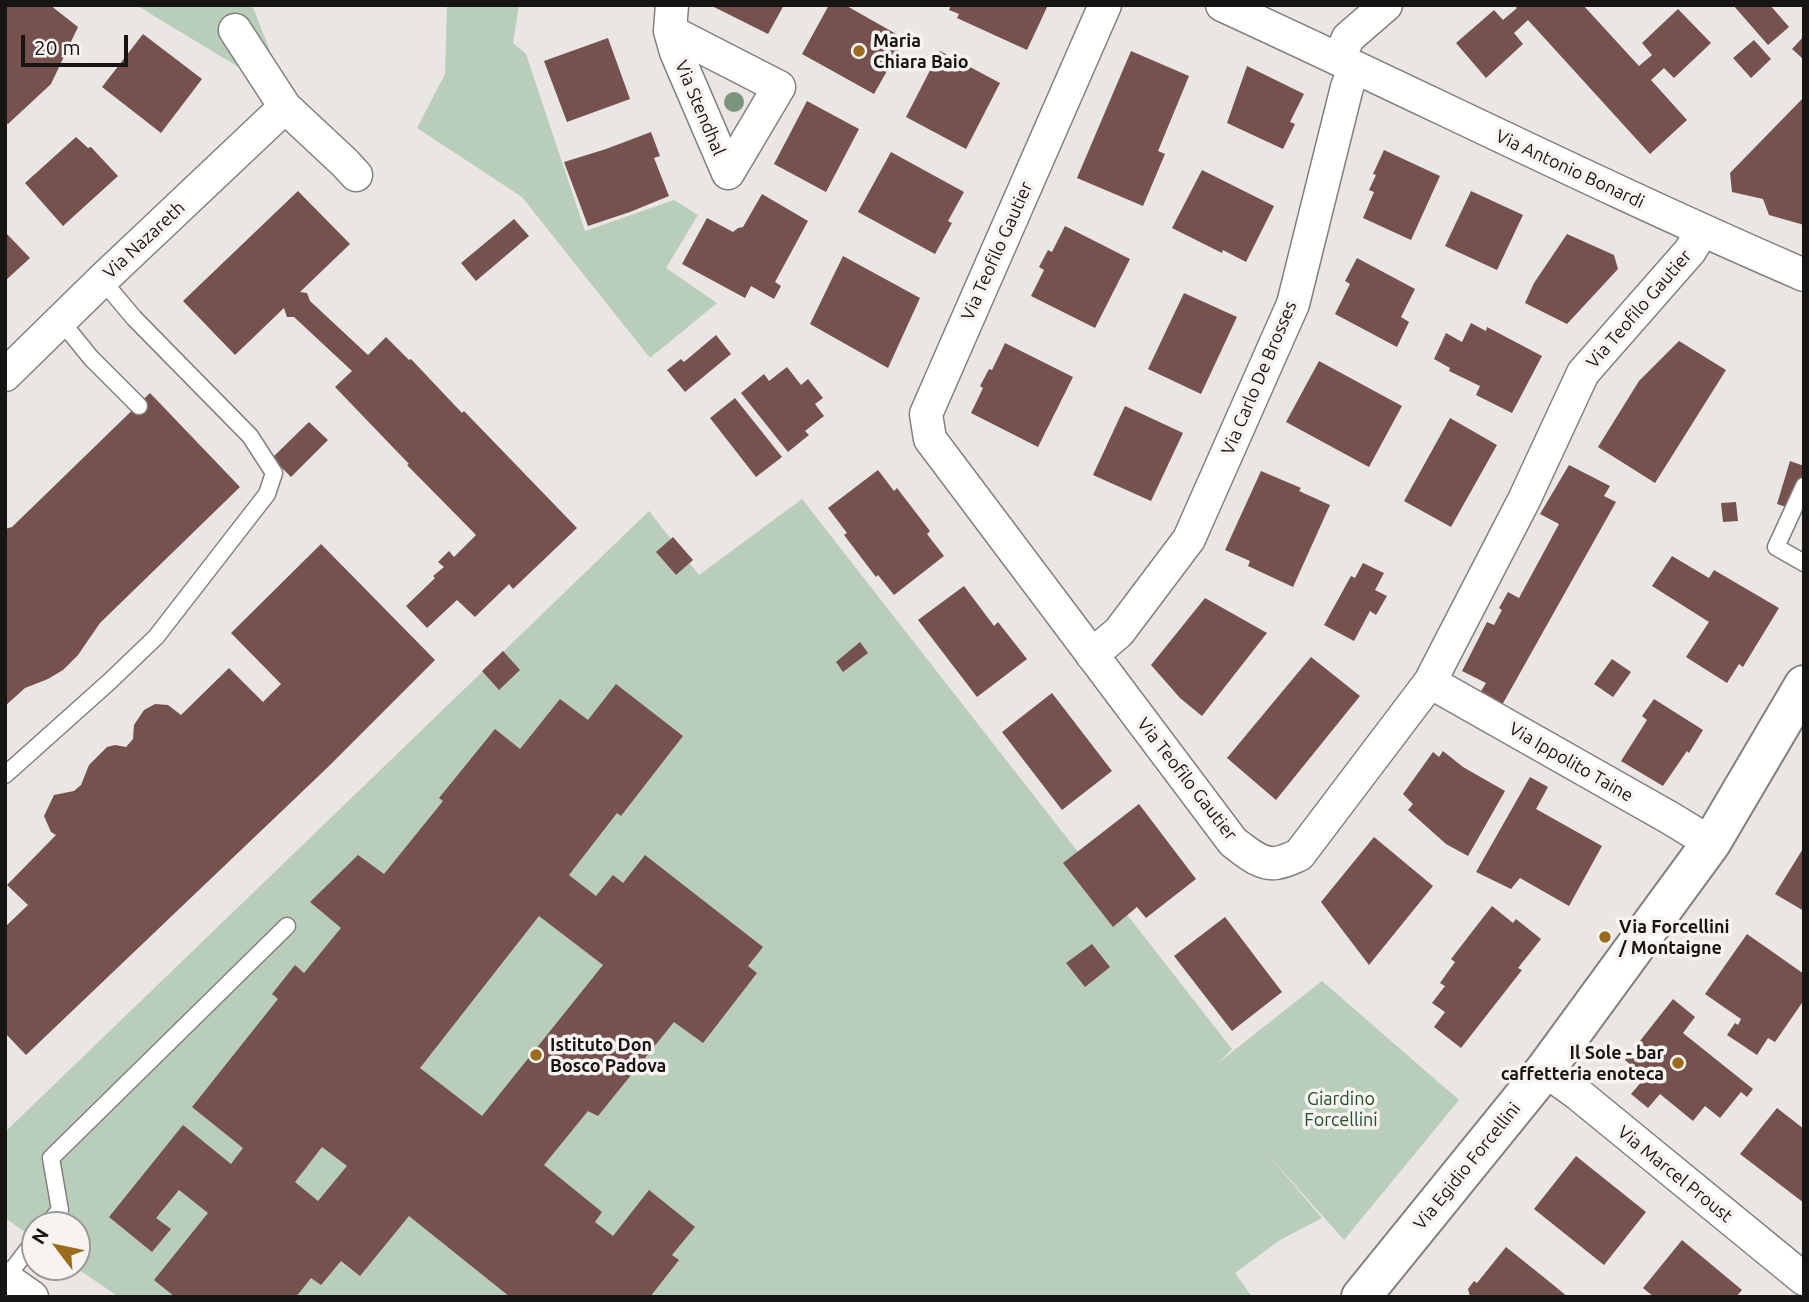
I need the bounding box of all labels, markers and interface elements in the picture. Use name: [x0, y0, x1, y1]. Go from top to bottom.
scale bar: [24, 21, 131, 65]
place label: Maria Chiara Baio: [873, 30, 969, 72]
text: 20 m: [34, 35, 81, 59]
marker: Maria Chiara Baio: [851, 43, 867, 59]
street label: Via Stendhal: [670, 57, 730, 159]
street label: Via Antonio Bonardi: [1492, 125, 1648, 213]
street label: Via Teofilo Gautier: [957, 178, 1037, 324]
street label: Via Nazareth: [99, 197, 189, 283]
street label: Via Teofilo Gautier: [1582, 245, 1696, 373]
street label: Via Carlo De Brosses: [1217, 298, 1301, 458]
street label: Via Teofilo Gautier: [1132, 713, 1242, 845]
street label: Via Ippolito Taine: [1505, 718, 1637, 806]
place label: Via Forcellini / Montaigne: [1619, 916, 1730, 958]
marker: Via Forcellini / Montaigne: [1597, 929, 1613, 945]
place label: Istituto Don Bosco Padova: [550, 1034, 666, 1076]
place label: Il Sole - bar caffetteria enoteca: [1501, 1042, 1664, 1084]
marker: Istituto Don Bosco Padova: [528, 1047, 544, 1063]
marker: Il Sole - bar caffetteria enoteca: [1670, 1055, 1686, 1071]
park label: Giardino Forcellini: [1304, 1088, 1378, 1130]
street label: Via Egidio Forcellini: [1409, 1098, 1525, 1234]
street label: Via Marcel Proust: [1613, 1121, 1737, 1227]
north arrow: [21, 1211, 91, 1281]
text: N: [27, 1224, 53, 1248]

